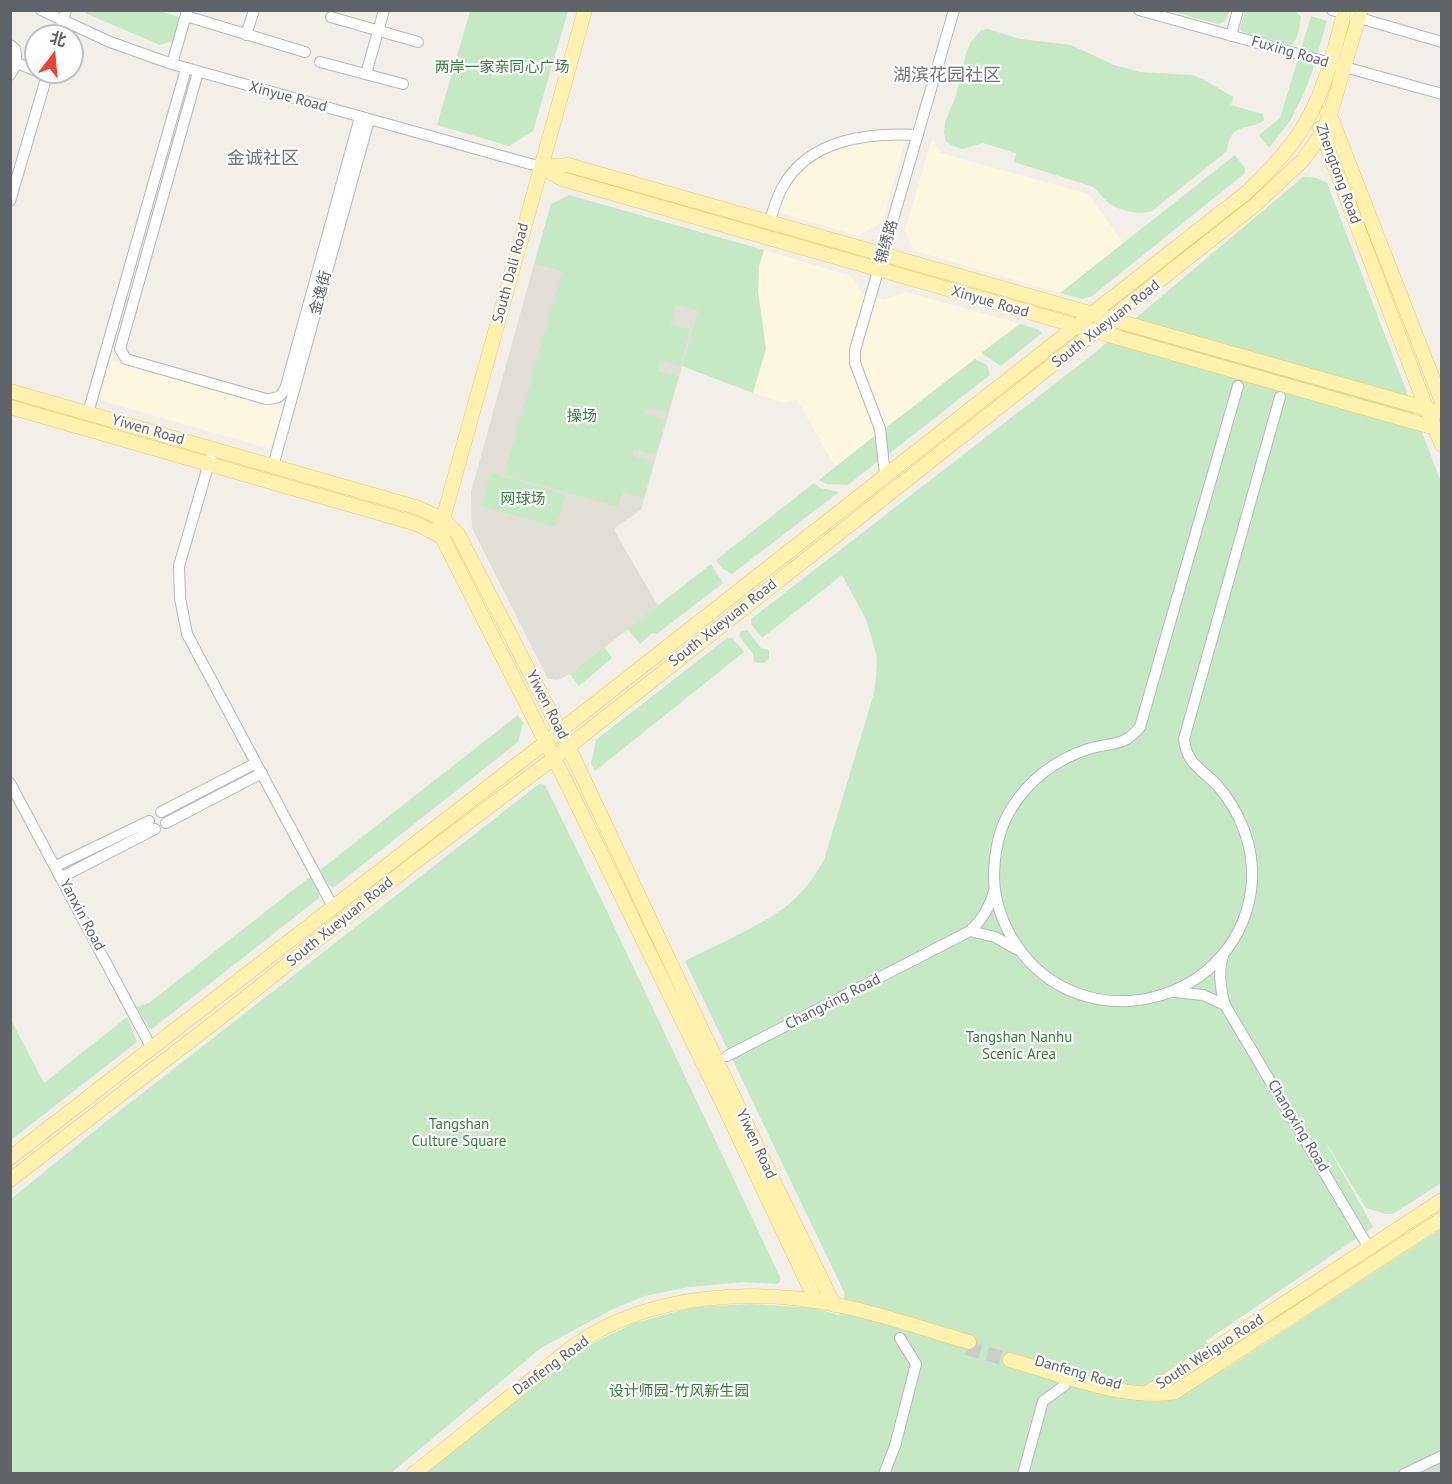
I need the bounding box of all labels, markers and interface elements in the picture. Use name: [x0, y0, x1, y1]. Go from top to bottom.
north arrow: [24, 24, 84, 84]
text: 北: [48, 27, 69, 50]
street label: Fuxing Road: [1249, 32, 1331, 72]
park label: 两岸一家亲同心广场: [435, 59, 569, 77]
district label: 湖滨花园社区: [893, 65, 1001, 87]
street label: Xinyue Road: [247, 78, 329, 116]
street label: Zhengtong Road: [1312, 121, 1364, 227]
district label: 金诚社区: [227, 148, 299, 170]
street label: 锦绣路: [872, 218, 902, 266]
street label: South Dali Road: [489, 221, 533, 325]
street label: 金逸街: [306, 269, 336, 317]
street label: South Xueyuan Road: [1048, 276, 1164, 372]
street label: Xinyue Road: [949, 282, 1031, 322]
park label: 操场: [567, 408, 597, 426]
street label: Yiwen Road: [110, 411, 186, 449]
park label: 网球场: [501, 491, 545, 509]
street label: South Xueyuan Road: [665, 575, 781, 671]
street label: Yiwen Road: [522, 668, 572, 742]
street label: South Xueyuan Road: [283, 873, 397, 971]
street label: Yanxin Road: [56, 876, 108, 954]
street label: Changxing Road: [782, 970, 884, 1034]
park label: Tangshan Nanhu Scenic Area: [966, 1029, 1072, 1064]
street label: Changxing Road: [1263, 1077, 1333, 1175]
street label: Yiwen Road: [732, 1106, 780, 1182]
park label: Tangshan Culture Square: [412, 1116, 506, 1151]
street label: South Weiguo Road: [1153, 1310, 1267, 1394]
street label: Danfeng Road: [509, 1332, 593, 1400]
street label: Danfeng Road: [1032, 1352, 1124, 1394]
park label: 设计师园-竹风新生园: [609, 1383, 749, 1401]

